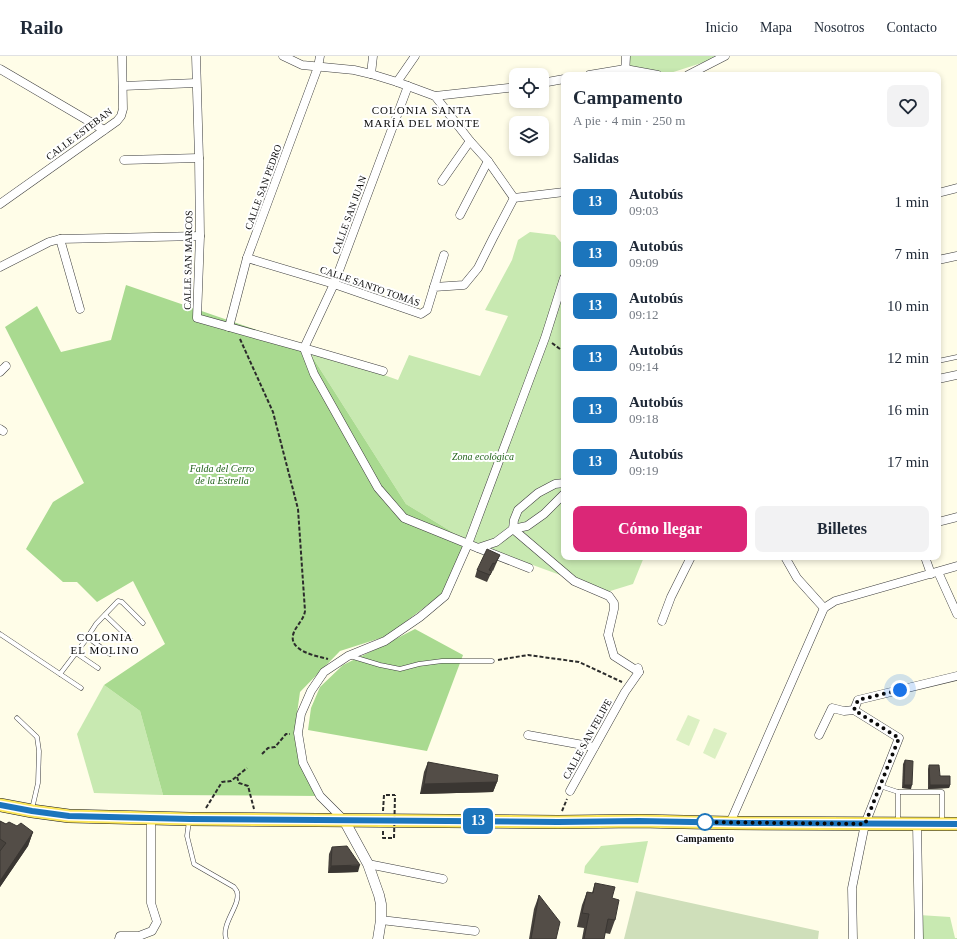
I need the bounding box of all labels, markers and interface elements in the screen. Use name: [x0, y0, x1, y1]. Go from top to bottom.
text: Railo: [20, 17, 63, 38]
text: Inicio: [705, 20, 738, 35]
text: Mapa: [760, 20, 792, 35]
text: Nosotros: [814, 20, 864, 35]
text: Contacto: [886, 20, 937, 35]
map controls: [509, 68, 549, 156]
button: locate: [509, 68, 549, 108]
button: heart: [887, 85, 929, 127]
text: Campamento: [573, 87, 683, 108]
district label: COLONIA SANTA MARÍA DEL MONTE: [364, 104, 480, 129]
street label: CALLE ESTEBAN: [44, 106, 114, 162]
text: A pie · 4 min · 250 m: [573, 113, 685, 128]
button: layers: [509, 116, 549, 156]
street label: CALLE SAN PEDRO: [242, 143, 284, 231]
text: Salidas: [573, 150, 619, 166]
street label: CALLE SAN JUAN: [330, 174, 368, 256]
text: Autobús: [629, 186, 683, 202]
text: 13: [588, 194, 602, 209]
text: 1 min: [894, 194, 929, 210]
text: 09:03: [629, 203, 659, 218]
street label: CALLE SAN MARCOS: [182, 210, 194, 310]
text: Autobús: [629, 238, 683, 254]
text: 13: [588, 246, 602, 261]
text: 7 min: [894, 246, 929, 262]
text: 09:09: [629, 255, 659, 270]
street label: CALLE SANTO TOMÁS: [319, 264, 421, 308]
text: Autobús: [629, 290, 683, 306]
text: 13: [588, 298, 602, 313]
text: 10 min: [887, 298, 929, 314]
text: 09:12: [629, 307, 659, 322]
text: Autobús: [629, 342, 683, 358]
text: 13: [588, 350, 602, 365]
text: 12 min: [887, 350, 929, 366]
text: 09:14: [629, 359, 659, 374]
text: Autobús: [629, 394, 683, 410]
text: 13: [588, 402, 602, 417]
text: 16 min: [887, 402, 929, 418]
text: 09:18: [629, 411, 659, 426]
text: Autobús: [629, 446, 683, 462]
park label: Zona ecológica: [452, 451, 514, 462]
text: 13: [588, 454, 602, 469]
text: 17 min: [887, 454, 929, 470]
park label: Falda del Cerro de la Estrella: [189, 463, 254, 486]
text: 09:19: [629, 463, 659, 478]
button: Cómo llegar: [573, 506, 747, 552]
button: Billetes: [755, 506, 929, 552]
district label: COLONIA EL MOLINO: [71, 631, 139, 656]
your location: [890, 680, 910, 700]
street label: CALLE SAN FELIPE: [560, 697, 614, 781]
line badge: 13: [460, 808, 496, 834]
text: 13: [471, 813, 485, 828]
marker: Campamento: [696, 813, 714, 831]
place label: Campamento: [676, 833, 734, 844]

